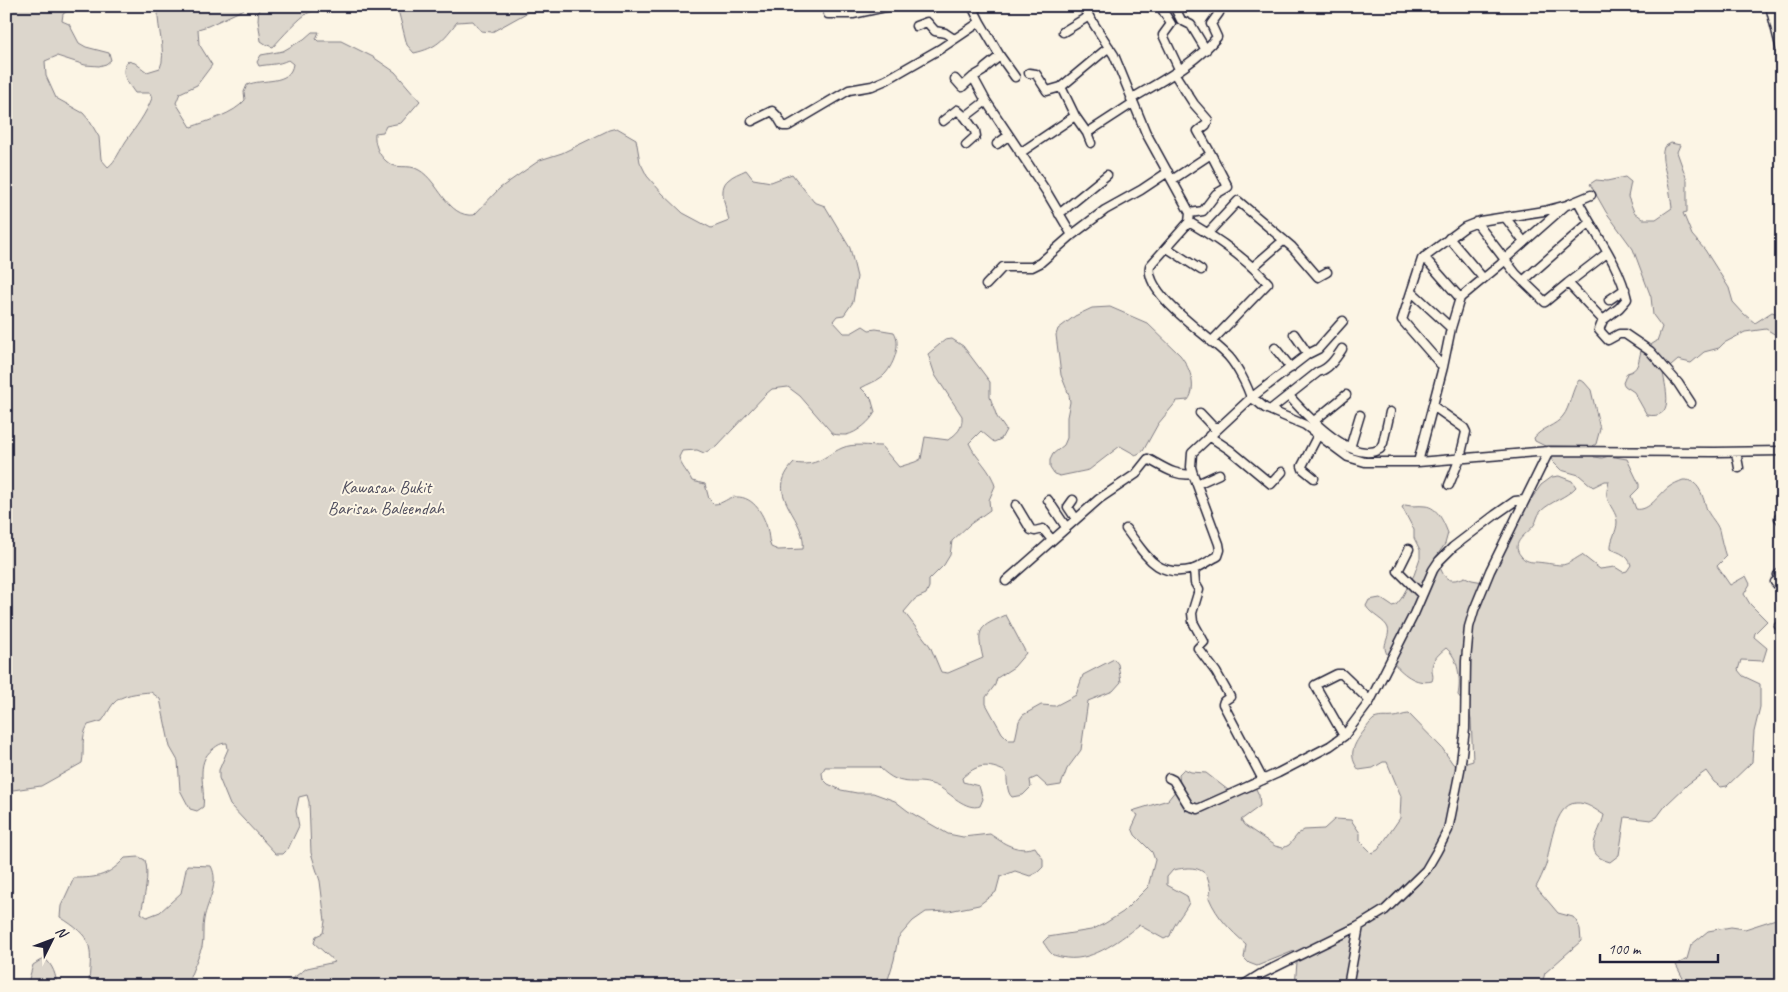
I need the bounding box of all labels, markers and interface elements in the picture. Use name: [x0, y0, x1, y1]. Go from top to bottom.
park label: Kawasan Bukit Barisan Baleendah: [328, 476, 446, 519]
north arrow: [28, 914, 78, 964]
text: N: [52, 923, 72, 942]
scale bar: [1600, 932, 1718, 964]
text: 100 m: [1608, 940, 1642, 959]

